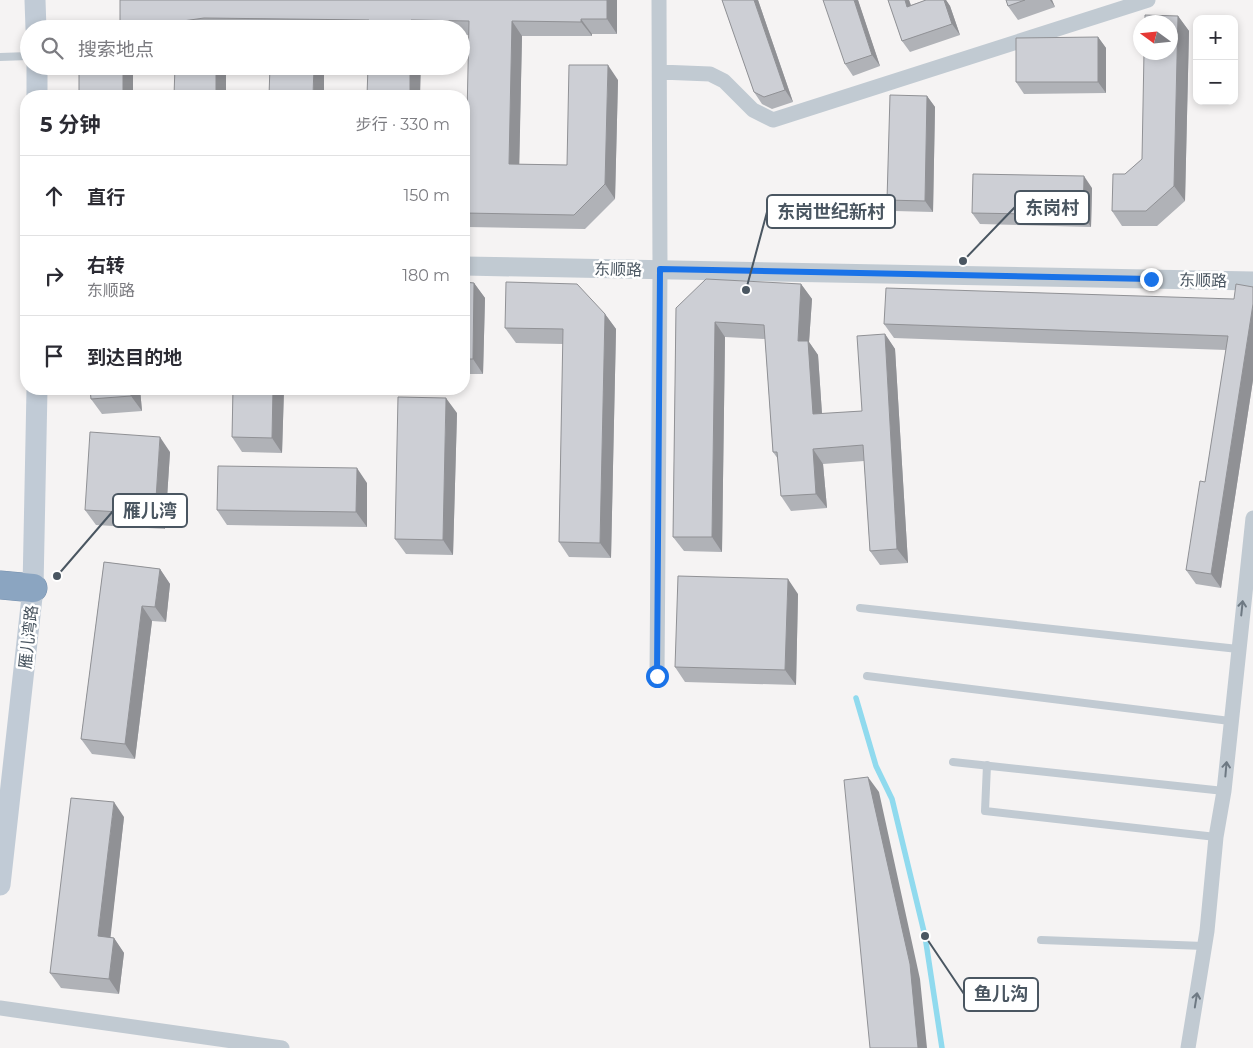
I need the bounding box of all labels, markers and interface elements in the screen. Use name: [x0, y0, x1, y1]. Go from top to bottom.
north arrow: [1133, 15, 1178, 60]
map controls: [1193, 15, 1238, 105]
button: +: [1193, 15, 1238, 60]
search box: [20, 20, 470, 75]
icon: search: [38, 34, 66, 62]
text: 搜索地点: [78, 38, 154, 61]
button: −: [1193, 60, 1238, 105]
text: 5 分钟: [40, 112, 100, 137]
text: 步行 · 330 m: [356, 115, 450, 134]
icon: ahead: [40, 182, 68, 210]
text: 直行: [87, 186, 125, 209]
text: 150 m: [403, 186, 450, 205]
callout: 东岗村: [1015, 191, 1089, 224]
callout: 东岗世纪新村: [767, 195, 895, 228]
text: 东岗村: [1025, 197, 1079, 219]
text: 东岗世纪新村: [777, 201, 885, 223]
text: 右转: [87, 254, 125, 277]
street label: 东顺路: [594, 260, 642, 279]
icon: right: [40, 262, 68, 290]
text: 180 m: [402, 266, 450, 285]
route end: [1140, 268, 1163, 291]
street label: 东顺路: [1179, 271, 1227, 290]
text: 东顺路: [87, 281, 135, 300]
icon: arrive: [40, 342, 68, 370]
text: 到达目的地: [87, 346, 182, 369]
callout: 雁儿湾: [113, 494, 187, 527]
text: 雁儿湾: [123, 500, 177, 522]
one-way arrow: [1237, 600, 1247, 616]
street label: 雁儿湾路: [16, 604, 41, 670]
route start: [646, 665, 669, 688]
one-way arrow: [1221, 762, 1231, 778]
callout: 鱼儿沟: [964, 978, 1038, 1011]
text: 鱼儿沟: [974, 983, 1028, 1005]
one-way arrow: [1191, 992, 1201, 1008]

